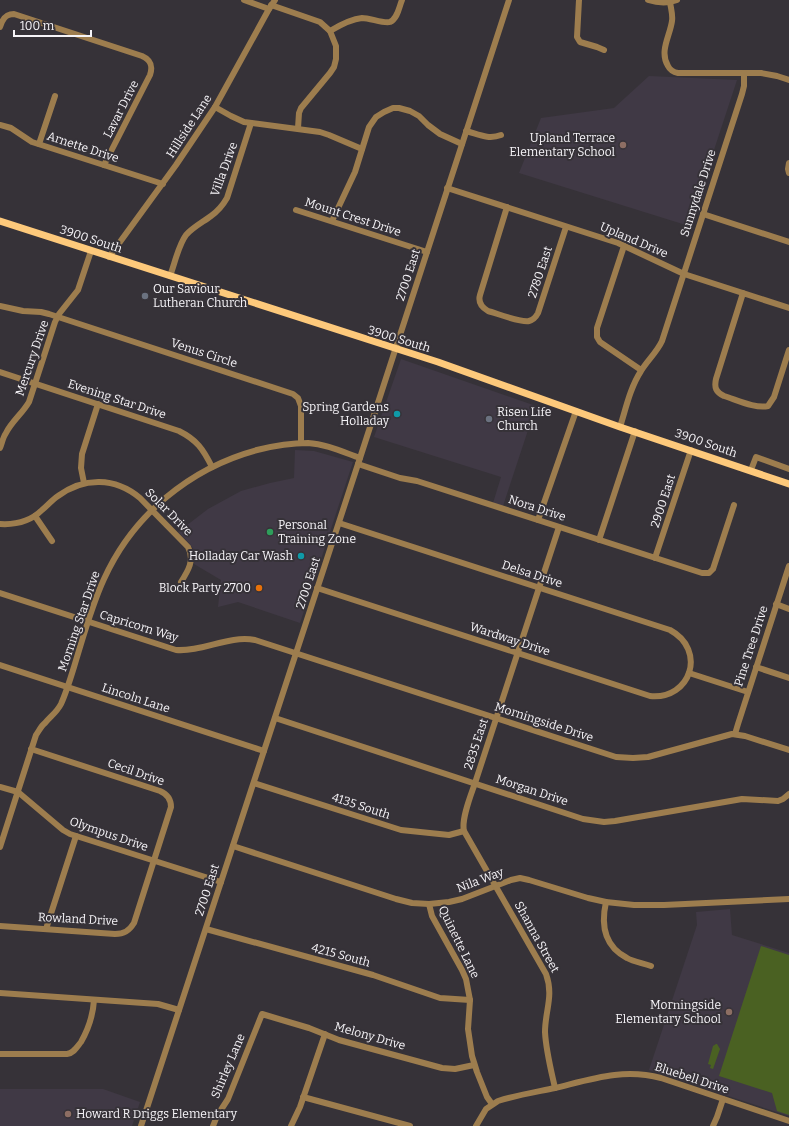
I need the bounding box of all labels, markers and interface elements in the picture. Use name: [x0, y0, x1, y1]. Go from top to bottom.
scale bar: [14, 12, 91, 38]
text: 100 m: [20, 19, 55, 33]
street label: Lavar Drive: [101, 78, 141, 140]
street label: Hillside Lane: [163, 92, 215, 160]
street label: Arnette Drive: [45, 129, 121, 165]
place label: Upland Terrace Elementary School: [509, 131, 616, 159]
street label: Villa Drive: [208, 140, 240, 198]
marker: Upland Terrace Elementary School: [618, 140, 628, 150]
street label: Sunnydale Drive: [677, 148, 719, 238]
street label: Mount Crest Drive: [303, 195, 403, 239]
street label: Upland Drive: [598, 219, 670, 261]
street label: 3900 South: [58, 222, 124, 256]
street label: 2780 East: [525, 244, 555, 300]
street label: 2700 East: [393, 247, 423, 303]
place label: Our Saviour Lutheran Church: [153, 282, 248, 310]
marker: Our Saviour Lutheran Church: [140, 291, 150, 301]
street label: Mercury Drive: [12, 318, 52, 398]
street label: 3900 South: [366, 323, 433, 355]
street label: Venus Circle: [169, 336, 239, 370]
street label: Evening Star Drive: [66, 376, 168, 422]
place label: Spring Gardens Holladay: [302, 400, 390, 428]
place label: Risen Life Church: [497, 405, 551, 433]
marker: Spring Gardens Holladay: [392, 409, 402, 419]
marker: Risen Life Church: [484, 414, 494, 424]
street label: 3900 South: [673, 426, 739, 460]
street label: 2900 East: [648, 472, 678, 529]
street label: Solar Drive: [142, 485, 196, 539]
street label: Nora Drive: [506, 492, 568, 524]
place label: Personal Training Zone: [278, 518, 356, 546]
marker: Personal Training Zone: [265, 527, 275, 537]
place label: Holladay Car Wash: [189, 549, 294, 563]
marker: Holladay Car Wash: [296, 551, 306, 561]
street label: 2700 East: [293, 555, 323, 611]
street label: Delsa Drive: [500, 558, 564, 590]
street label: Morning Star Drive: [55, 569, 103, 673]
place label: Block Party 2700: [159, 581, 251, 595]
marker: Block Party 2700: [254, 583, 264, 593]
street label: Pine Tree Drive: [731, 604, 771, 688]
street label: Capricorn Way: [98, 607, 181, 645]
street label: Wardway Drive: [468, 619, 552, 659]
street label: Lincoln Lane: [100, 680, 172, 716]
street label: Morningside Drive: [493, 699, 595, 745]
street label: 2835 East: [461, 716, 491, 771]
street label: Cecil Drive: [106, 756, 166, 788]
street label: Morgan Drive: [494, 772, 570, 808]
street label: 4135 South: [330, 790, 392, 822]
street label: Olympus Drive: [68, 814, 150, 854]
street label: 2700 East: [192, 862, 222, 918]
street label: Nila Way: [455, 864, 506, 895]
street label: Shanna Street: [512, 899, 563, 976]
street label: Quinette Lane: [435, 904, 483, 980]
street label: Rowland Drive: [38, 910, 118, 928]
street label: 4215 South: [310, 940, 372, 970]
place label: Morningside Elementary School: [615, 998, 722, 1026]
marker: Morningside Elementary School: [724, 1007, 734, 1017]
street label: Melony Drive: [333, 1019, 407, 1053]
street label: Shirley Lane: [208, 1031, 248, 1101]
street label: Bluebell Drive: [653, 1059, 731, 1097]
place label: Howard R Driggs Elementary: [76, 1107, 238, 1121]
marker: Howard R Driggs Elementary: [63, 1109, 73, 1119]

